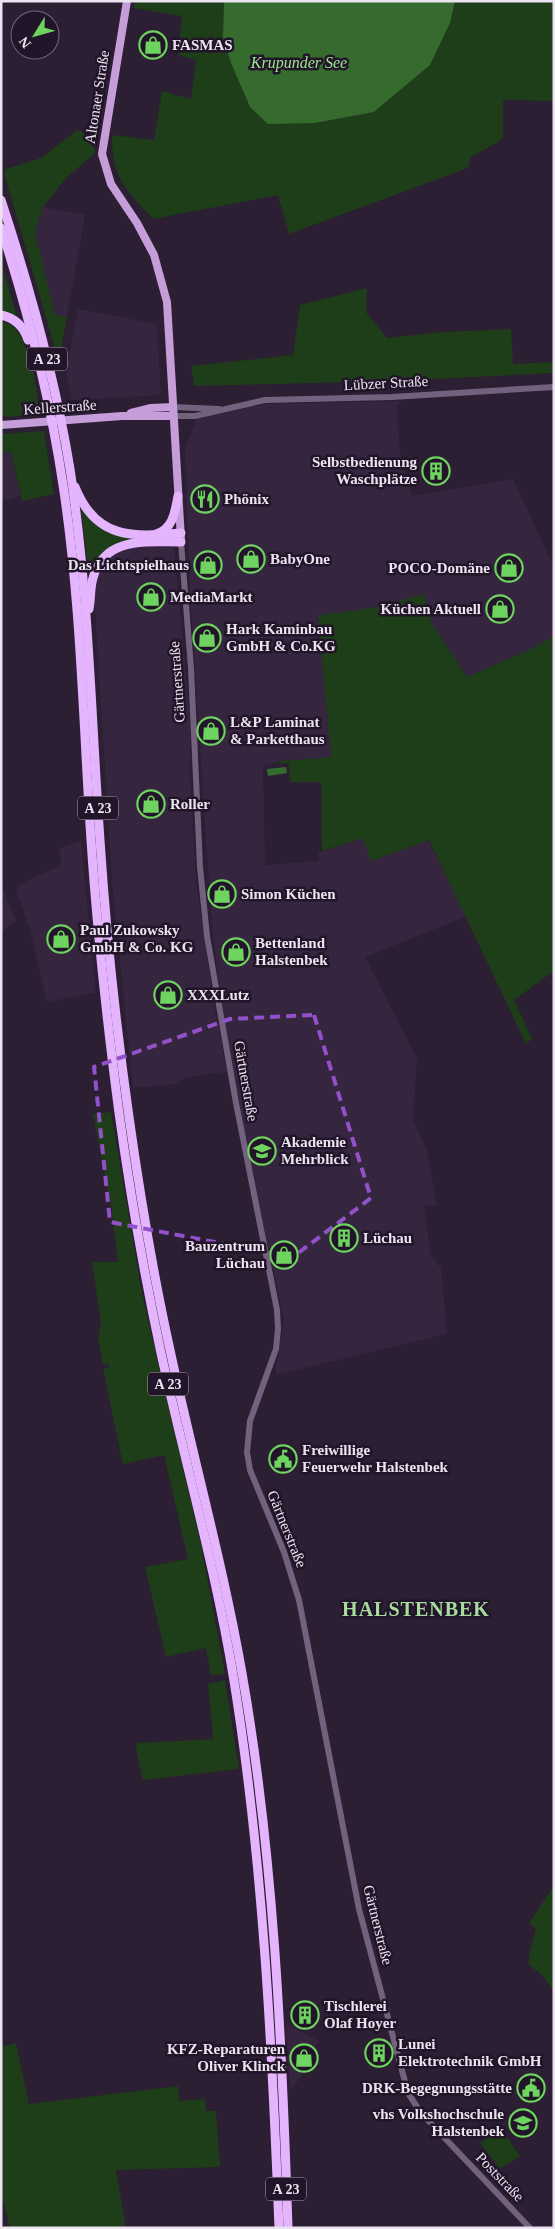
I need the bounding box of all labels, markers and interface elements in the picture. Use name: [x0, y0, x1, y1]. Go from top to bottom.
north arrow: [10, 10, 60, 60]
shop icon: FASMAS: [138, 30, 168, 60]
text: N: [16, 34, 34, 51]
place label: FASMAS: [172, 37, 233, 53]
street label: Altonaer Straße: [82, 49, 112, 145]
water label: Krupunder See: [250, 54, 347, 72]
road number: A 23: [27, 348, 67, 370]
street label: Lübzer Straße: [343, 373, 429, 393]
street label: Kellerstraße: [23, 396, 97, 418]
place label: Selbstbedienung Waschplätze: [312, 454, 417, 487]
building icon: Selbstbedienung Waschplätze: [421, 456, 451, 486]
restaurant icon: Phönix: [190, 484, 220, 514]
place label: Phönix: [224, 491, 270, 507]
shop icon: BabyOne: [236, 544, 266, 574]
shop icon: Das Lichtspielhaus: [193, 550, 223, 580]
place label: BabyOne: [270, 551, 330, 567]
shop icon: POCO-Domäne: [494, 553, 524, 583]
place label: Das Lichtspielhaus: [68, 557, 189, 573]
place label: POCO-Domäne: [388, 560, 490, 576]
shop icon: MediaMarkt: [136, 582, 166, 612]
place label: MediaMarkt: [170, 589, 252, 605]
shop icon: Küchen Aktuell: [485, 594, 515, 624]
place label: Küchen Aktuell: [381, 601, 481, 617]
place label: Hark Kaminbau GmbH & Co.KG: [226, 621, 336, 654]
shop icon: Hark Kaminbau GmbH & Co.KG: [192, 623, 222, 653]
street label: Gärtnerstraße: [166, 640, 188, 723]
place label: L&P Laminat & Parketthaus: [230, 714, 325, 747]
shop icon: L&P Laminat & Parketthaus: [196, 716, 226, 746]
shop icon: Roller: [136, 789, 166, 819]
road number: A 23: [78, 796, 118, 820]
place label: Roller: [170, 796, 210, 812]
shop icon: Simon Küchen: [207, 879, 237, 909]
place label: Simon Küchen: [241, 886, 336, 902]
place label: Paul Zukowsky GmbH & Co. KG: [80, 922, 194, 955]
shop icon: Paul Zukowsky GmbH & Co. KG: [46, 924, 76, 954]
place label: Bettenland Halstenbek: [255, 935, 328, 968]
shop icon: Bettenland Halstenbek: [221, 937, 251, 967]
shop icon: XXXLutz: [153, 980, 183, 1010]
place label: XXXLutz: [187, 987, 250, 1003]
street label: Gärtnerstraße: [231, 1039, 261, 1123]
place label: Akademie Mehrblick: [281, 1134, 349, 1167]
school or university icon: Akademie Mehrblick: [247, 1136, 277, 1166]
building icon: Lüchau: [329, 1223, 359, 1253]
place label: Lüchau: [363, 1230, 412, 1246]
place label: Bauzentrum Lüchau: [185, 1238, 266, 1271]
shop icon: Bauzentrum Lüchau: [269, 1240, 299, 1270]
road number: A 23: [148, 1372, 188, 1396]
place label: Freiwillige Feuerwehr Halstenbek: [302, 1442, 449, 1475]
public building icon: Freiwillige Feuerwehr Halstenbek: [268, 1444, 298, 1474]
street label: Gärtnerstraße: [264, 1488, 310, 1570]
district label: HALSTENBEK: [342, 1598, 490, 1620]
street label: Gärtnerstraße: [360, 1883, 396, 1967]
place label: Tischlerei Olaf Hoyer: [324, 1998, 396, 2031]
building icon: Tischlerei Olaf Hoyer: [290, 2000, 320, 2030]
place label: Lunei Elektrotechnik GmbH: [398, 2036, 542, 2069]
building icon: Lunei Elektrotechnik GmbH: [364, 2038, 394, 2068]
place label: KFZ-Reparaturen Oliver Klinck: [167, 2041, 286, 2074]
shop icon: KFZ-Reparaturen Oliver Klinck: [289, 2043, 319, 2073]
public building icon: DRK-Begegnungsstätte: [516, 2073, 546, 2103]
place label: DRK-Begegnungsstätte: [362, 2080, 512, 2096]
place label: vhs Volkshochschule Halstenbek: [373, 2106, 505, 2139]
school or university icon: vhs Volkshochschule Halstenbek: [508, 2108, 538, 2138]
street label: Poststraße: [473, 2149, 527, 2205]
road number: A 23: [266, 2178, 306, 2200]

